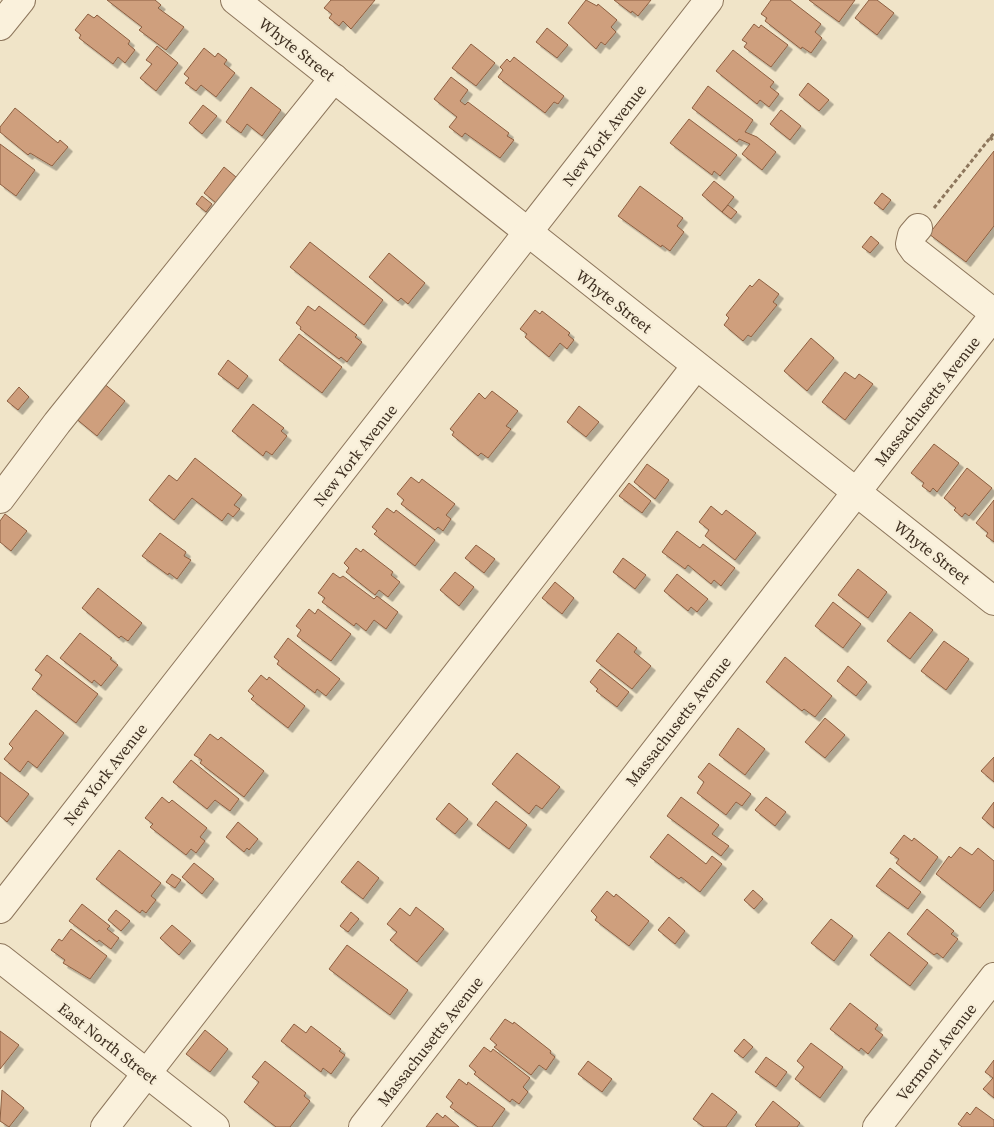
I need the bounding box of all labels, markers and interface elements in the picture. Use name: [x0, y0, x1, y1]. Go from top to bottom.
street label: Whyte Street: [254, 12, 340, 86]
street label: New York Avenue: [557, 79, 651, 191]
street label: Whyte Street: [571, 264, 657, 338]
street label: Massachusetts Avenue: [869, 331, 985, 471]
street label: New York Avenue: [308, 399, 402, 511]
street label: Whyte Street: [889, 515, 975, 589]
street label: Massachusetts Avenue: [620, 651, 736, 791]
street label: New York Avenue: [58, 718, 152, 830]
street label: Massachusetts Avenue: [372, 971, 488, 1111]
street label: East North Street: [54, 997, 163, 1089]
street label: Vermont Avenue: [891, 998, 981, 1106]

